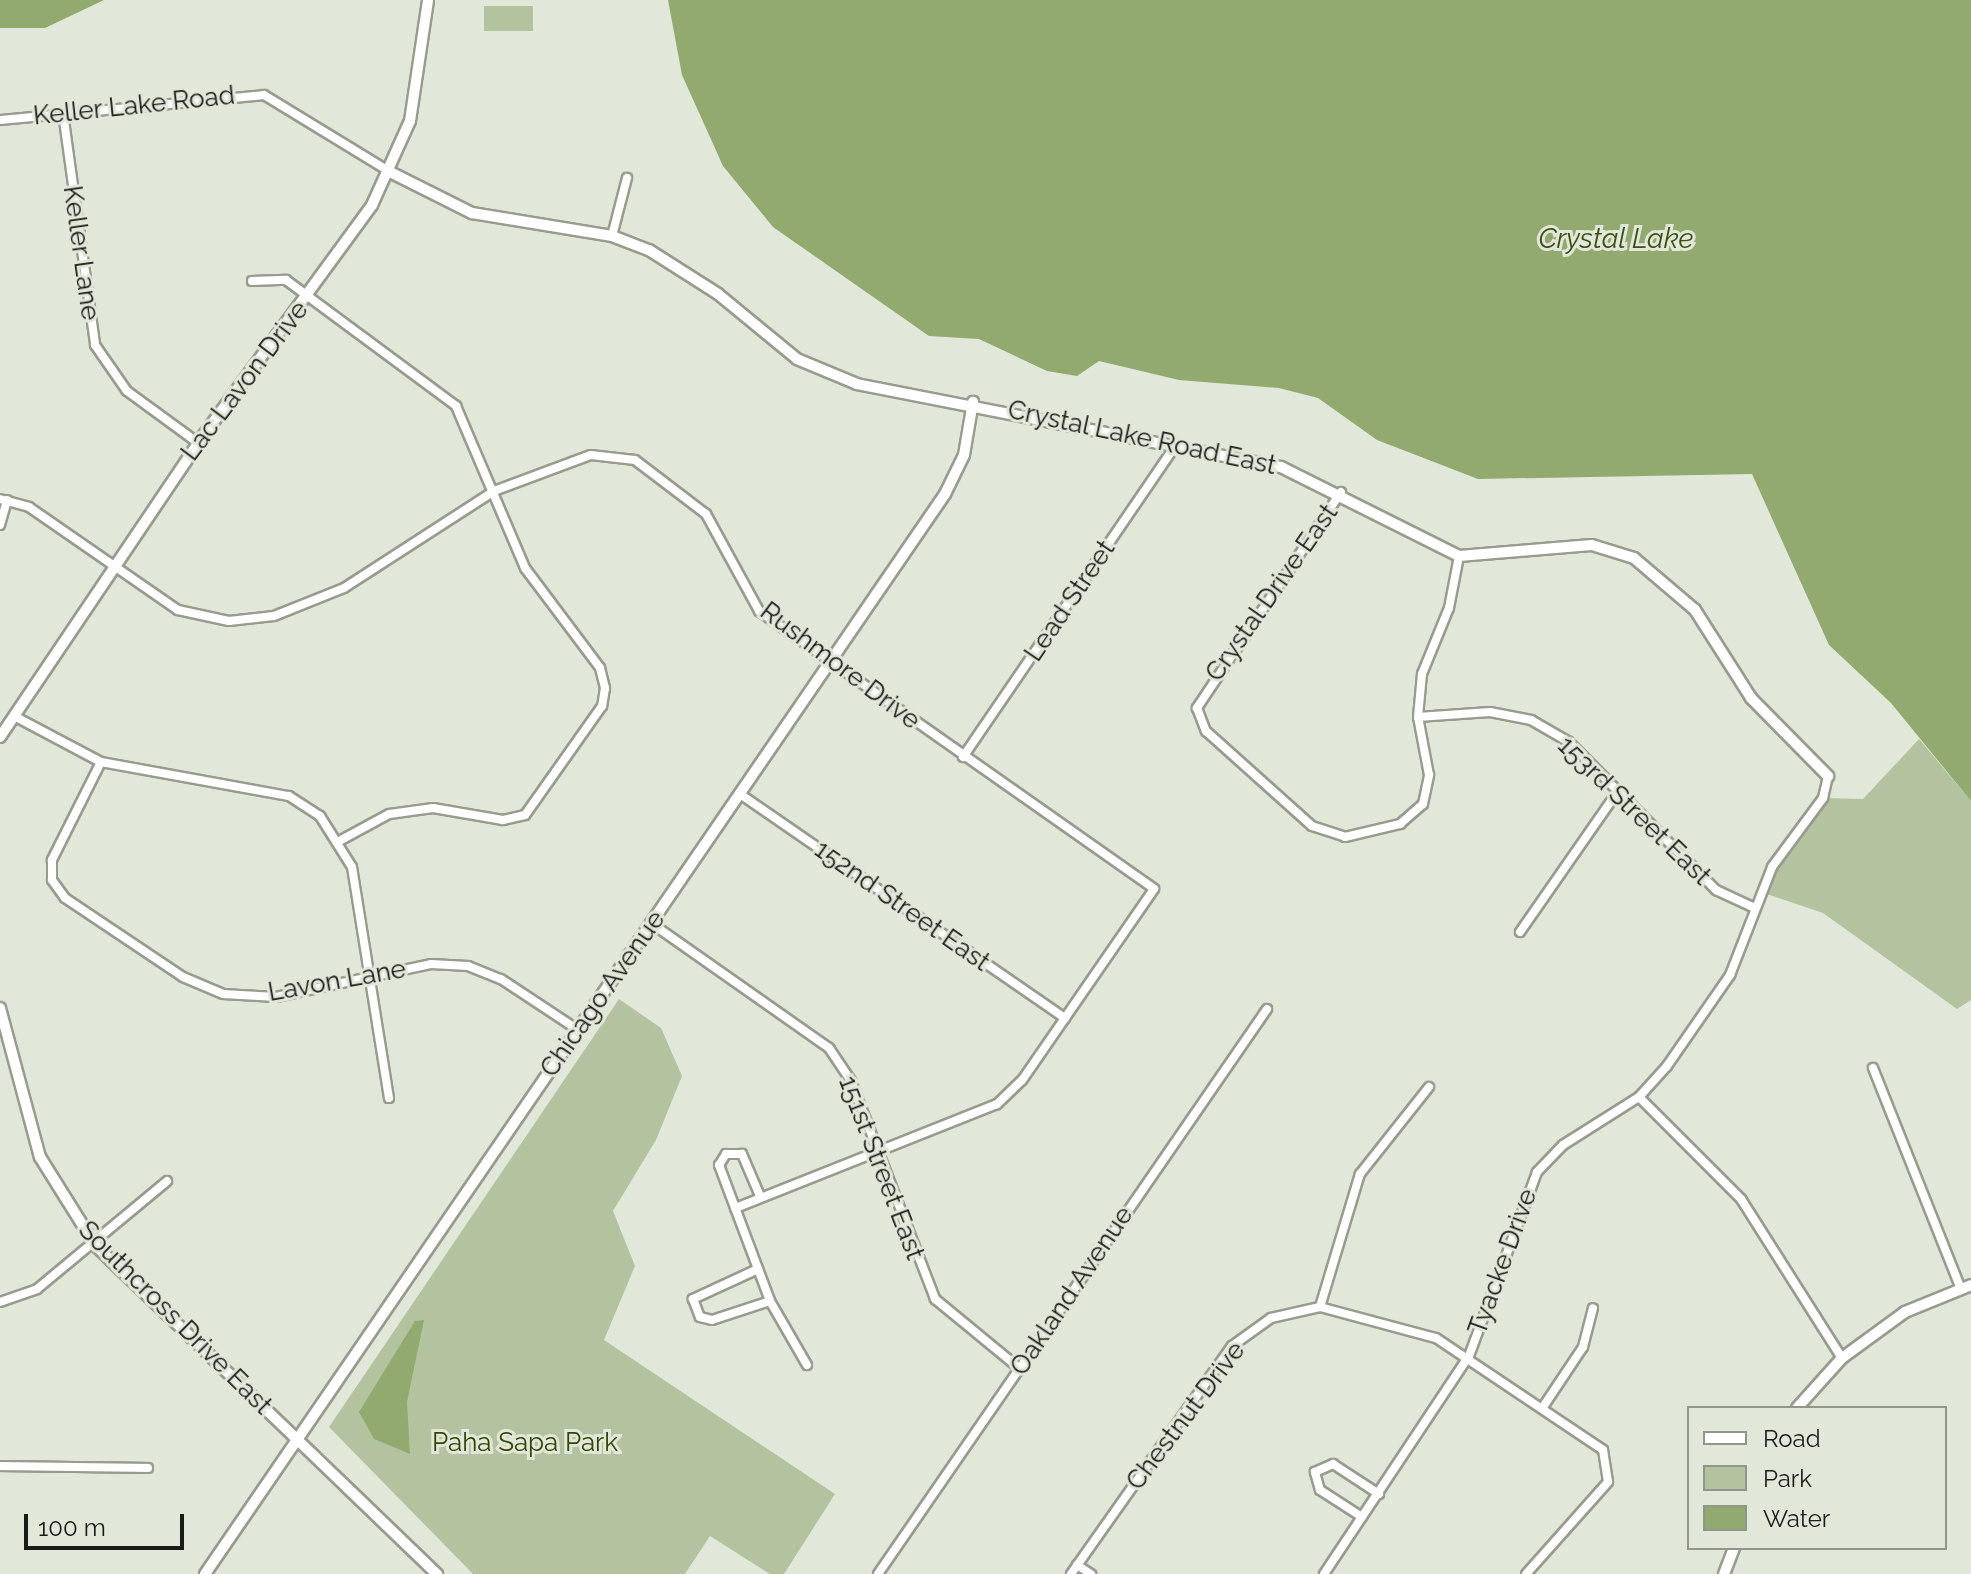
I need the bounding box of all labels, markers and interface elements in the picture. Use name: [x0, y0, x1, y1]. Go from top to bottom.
street label: Keller Lake Road: [31, 80, 237, 132]
street label: Keller Lane: [56, 183, 106, 323]
water label: Crystal Lake: [1538, 222, 1694, 256]
street label: Lac Lavon Drive: [175, 295, 315, 467]
street label: Crystal Lake Road East: [1005, 394, 1279, 482]
street label: Crystal Drive East: [1199, 498, 1345, 688]
street label: Lead Street: [1018, 535, 1122, 667]
street label: Rushmore Drive: [754, 596, 926, 736]
street label: 153rd Street East: [1551, 730, 1717, 892]
street label: 152nd Street East: [808, 834, 996, 978]
street label: Chicago Avenue: [534, 905, 672, 1083]
street label: Lavon Lane: [266, 954, 408, 1008]
street label: 151st Street East: [832, 1072, 930, 1264]
street label: Tyacke Drive: [1462, 1185, 1544, 1339]
street label: Oakland Avenue: [1004, 1200, 1140, 1382]
street label: Southcross Drive East: [72, 1215, 278, 1421]
street label: Chestnut Drive: [1120, 1336, 1252, 1496]
legend: [1687, 1406, 1947, 1550]
text: Road: [1763, 1424, 1821, 1453]
park label: Paha Sapa Park: [432, 1427, 618, 1459]
text: Park: [1763, 1464, 1812, 1493]
scale bar: [28, 1498, 188, 1548]
text: Water: [1763, 1504, 1830, 1533]
text: 100 m: [38, 1513, 106, 1542]

